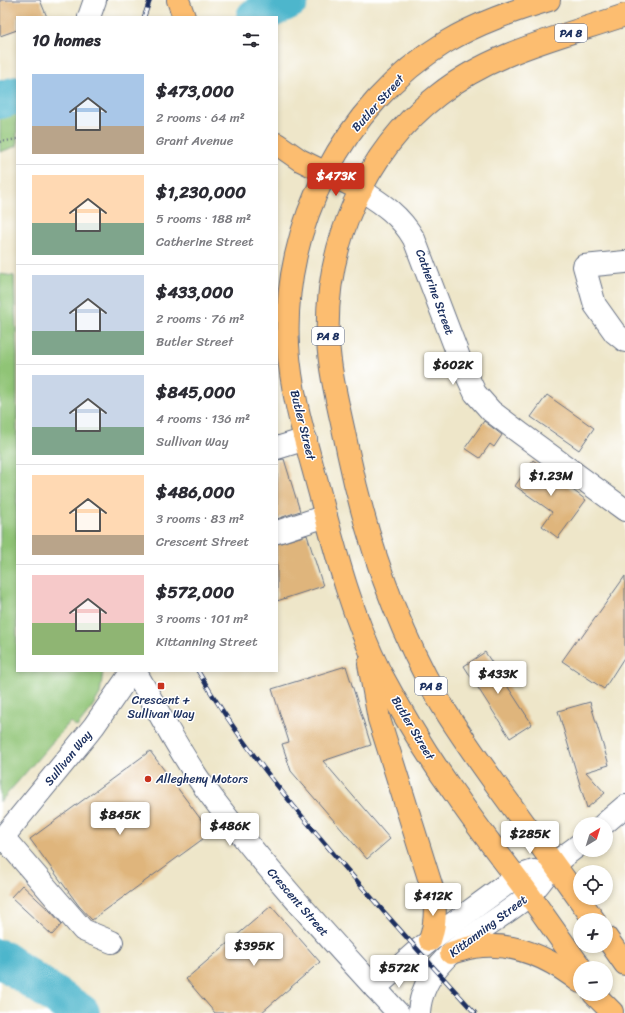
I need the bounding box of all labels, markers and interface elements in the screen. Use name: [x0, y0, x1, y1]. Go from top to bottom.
road number: PA 8: [555, 24, 587, 42]
text: 10 homes: [32, 25, 101, 55]
icon: filters: [240, 29, 262, 51]
street label: Butler Street: [346, 68, 411, 137]
text: $473,000: [156, 76, 234, 106]
icon: home: [64, 90, 112, 138]
text: 2 rooms · 64 m²: [156, 106, 245, 129]
text: Grant Avenue: [156, 129, 234, 152]
pin: $473K: [308, 163, 364, 197]
text: $473K: [316, 164, 356, 187]
text: $1,230,000: [156, 177, 246, 207]
icon: home: [64, 191, 112, 239]
text: 5 rooms · 188 m²: [156, 207, 251, 230]
text: Catherine Street: [156, 230, 254, 253]
street label: Catherine Street: [409, 246, 461, 338]
text: $433,000: [156, 277, 234, 307]
icon: home: [64, 291, 112, 339]
text: 2 rooms · 76 m²: [156, 307, 244, 330]
road number: PA 8: [312, 327, 344, 345]
text: Butler Street: [156, 330, 233, 353]
pin: $602K: [425, 352, 481, 386]
text: $602K: [433, 353, 473, 376]
text: $845,000: [156, 377, 236, 407]
street label: Butler Street: [284, 388, 323, 463]
icon: home: [64, 391, 112, 439]
text: 4 rooms · 136 m²: [156, 407, 250, 430]
text: Sullivan Way: [156, 430, 228, 453]
pin: $1.23M: [518, 463, 584, 497]
text: $1.23M: [529, 464, 573, 487]
text: $486,000: [156, 477, 235, 507]
icon: home: [64, 491, 112, 539]
text: 3 rooms · 83 m²: [156, 507, 244, 530]
text: Crescent Street: [156, 530, 249, 553]
text: $572,000: [156, 577, 234, 607]
icon: home: [64, 591, 112, 639]
text: 3 rooms · 101 m²: [156, 607, 248, 630]
text: Kittanning Street: [156, 630, 258, 653]
pin: $433K: [470, 661, 526, 695]
text: $433K: [478, 662, 518, 685]
road number: PA 8: [415, 677, 447, 695]
marker: Crescent + Sullivan Way: [156, 681, 166, 691]
place label: Crescent + Sullivan Way: [128, 689, 195, 725]
street label: Butler Street: [385, 692, 441, 765]
street label: Sullivan Way: [38, 725, 98, 791]
place label: Allegheny Motors: [155, 768, 248, 790]
marker: Allegheny Motors: [143, 774, 153, 784]
pin: $845K: [92, 802, 148, 836]
text: $845K: [100, 803, 140, 826]
pin: $486K: [202, 813, 258, 847]
text: $486K: [210, 814, 250, 837]
north arrow: [573, 817, 613, 857]
map controls: [573, 817, 613, 1001]
pin: $285K: [502, 821, 558, 855]
text: $285K: [510, 822, 550, 845]
street label: Crescent Street: [261, 862, 335, 942]
button: locate: [573, 865, 613, 905]
pin: $412K: [405, 883, 461, 917]
text: $412K: [414, 884, 452, 907]
street label: Kittanning Street: [444, 889, 532, 963]
button: +: [573, 913, 613, 953]
pin: $395K: [226, 933, 282, 967]
text: $395K: [234, 934, 274, 957]
pin: $572K: [371, 955, 427, 989]
text: $572K: [379, 956, 419, 979]
button: −: [573, 961, 613, 1001]

